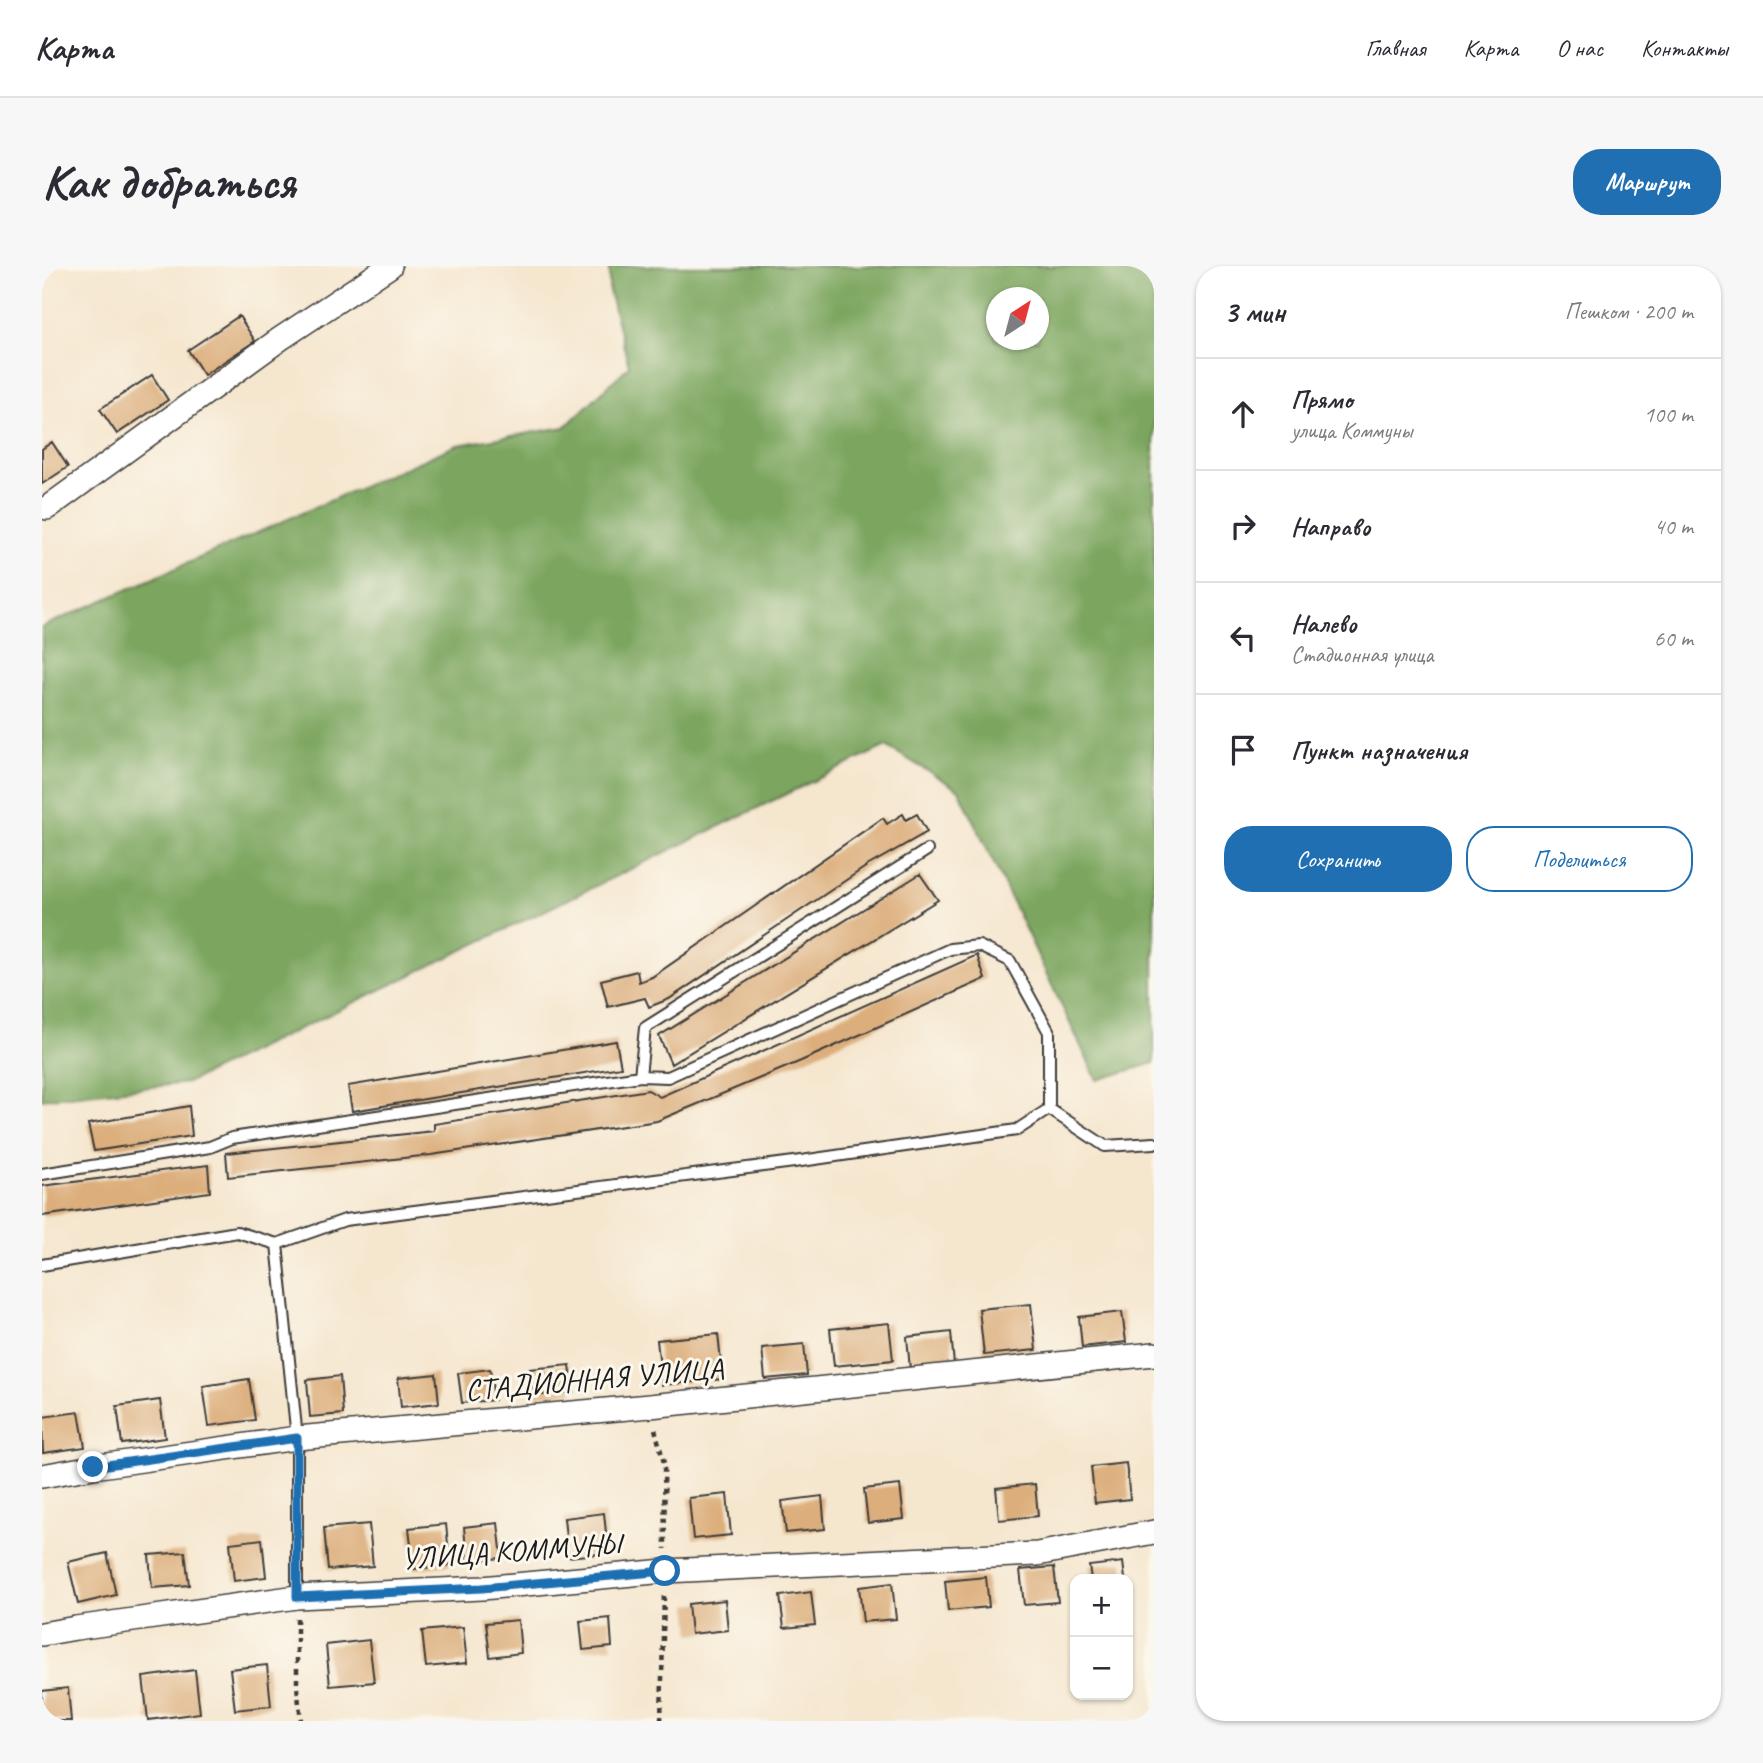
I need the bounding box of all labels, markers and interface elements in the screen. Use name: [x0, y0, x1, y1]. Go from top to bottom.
text: Карта: [35, 27, 114, 69]
text: Главная: [1365, 33, 1426, 63]
text: Карта: [1464, 33, 1518, 63]
text: О нас: [1556, 33, 1603, 63]
text: Контакты: [1641, 33, 1728, 63]
button: Маршрут: [1573, 149, 1721, 215]
text: Как добраться: [42, 151, 295, 213]
north arrow: [986, 287, 1049, 350]
text: 3 мин: [1224, 293, 1285, 331]
text: Пешком · 200 m: [1565, 297, 1693, 326]
text: Прямо: [1291, 383, 1353, 416]
icon: ahead: [1224, 395, 1262, 433]
text: 100 m: [1644, 400, 1693, 429]
text: улица Коммуны: [1291, 416, 1412, 445]
icon: right: [1224, 507, 1262, 545]
text: Направо: [1291, 510, 1370, 543]
text: 40 m: [1654, 512, 1693, 541]
text: Налево: [1291, 607, 1357, 640]
icon: left: [1224, 619, 1262, 657]
text: 60 m: [1654, 624, 1693, 653]
text: Стадионная улица: [1291, 640, 1434, 669]
icon: arrive: [1224, 731, 1262, 769]
text: Пункт назначения: [1291, 734, 1467, 767]
button: Сохранить: [1224, 826, 1452, 892]
button: Поделиться: [1466, 826, 1693, 892]
street label: СТАДИОННАЯ УЛИЦА: [464, 1349, 725, 1409]
route end: [77, 1451, 108, 1482]
street label: УЛИЦА КОММУНЫ: [400, 1524, 627, 1578]
route start: [649, 1555, 680, 1586]
map controls: [1070, 1574, 1133, 1700]
button: +: [1070, 1574, 1133, 1637]
button: −: [1070, 1637, 1133, 1700]

